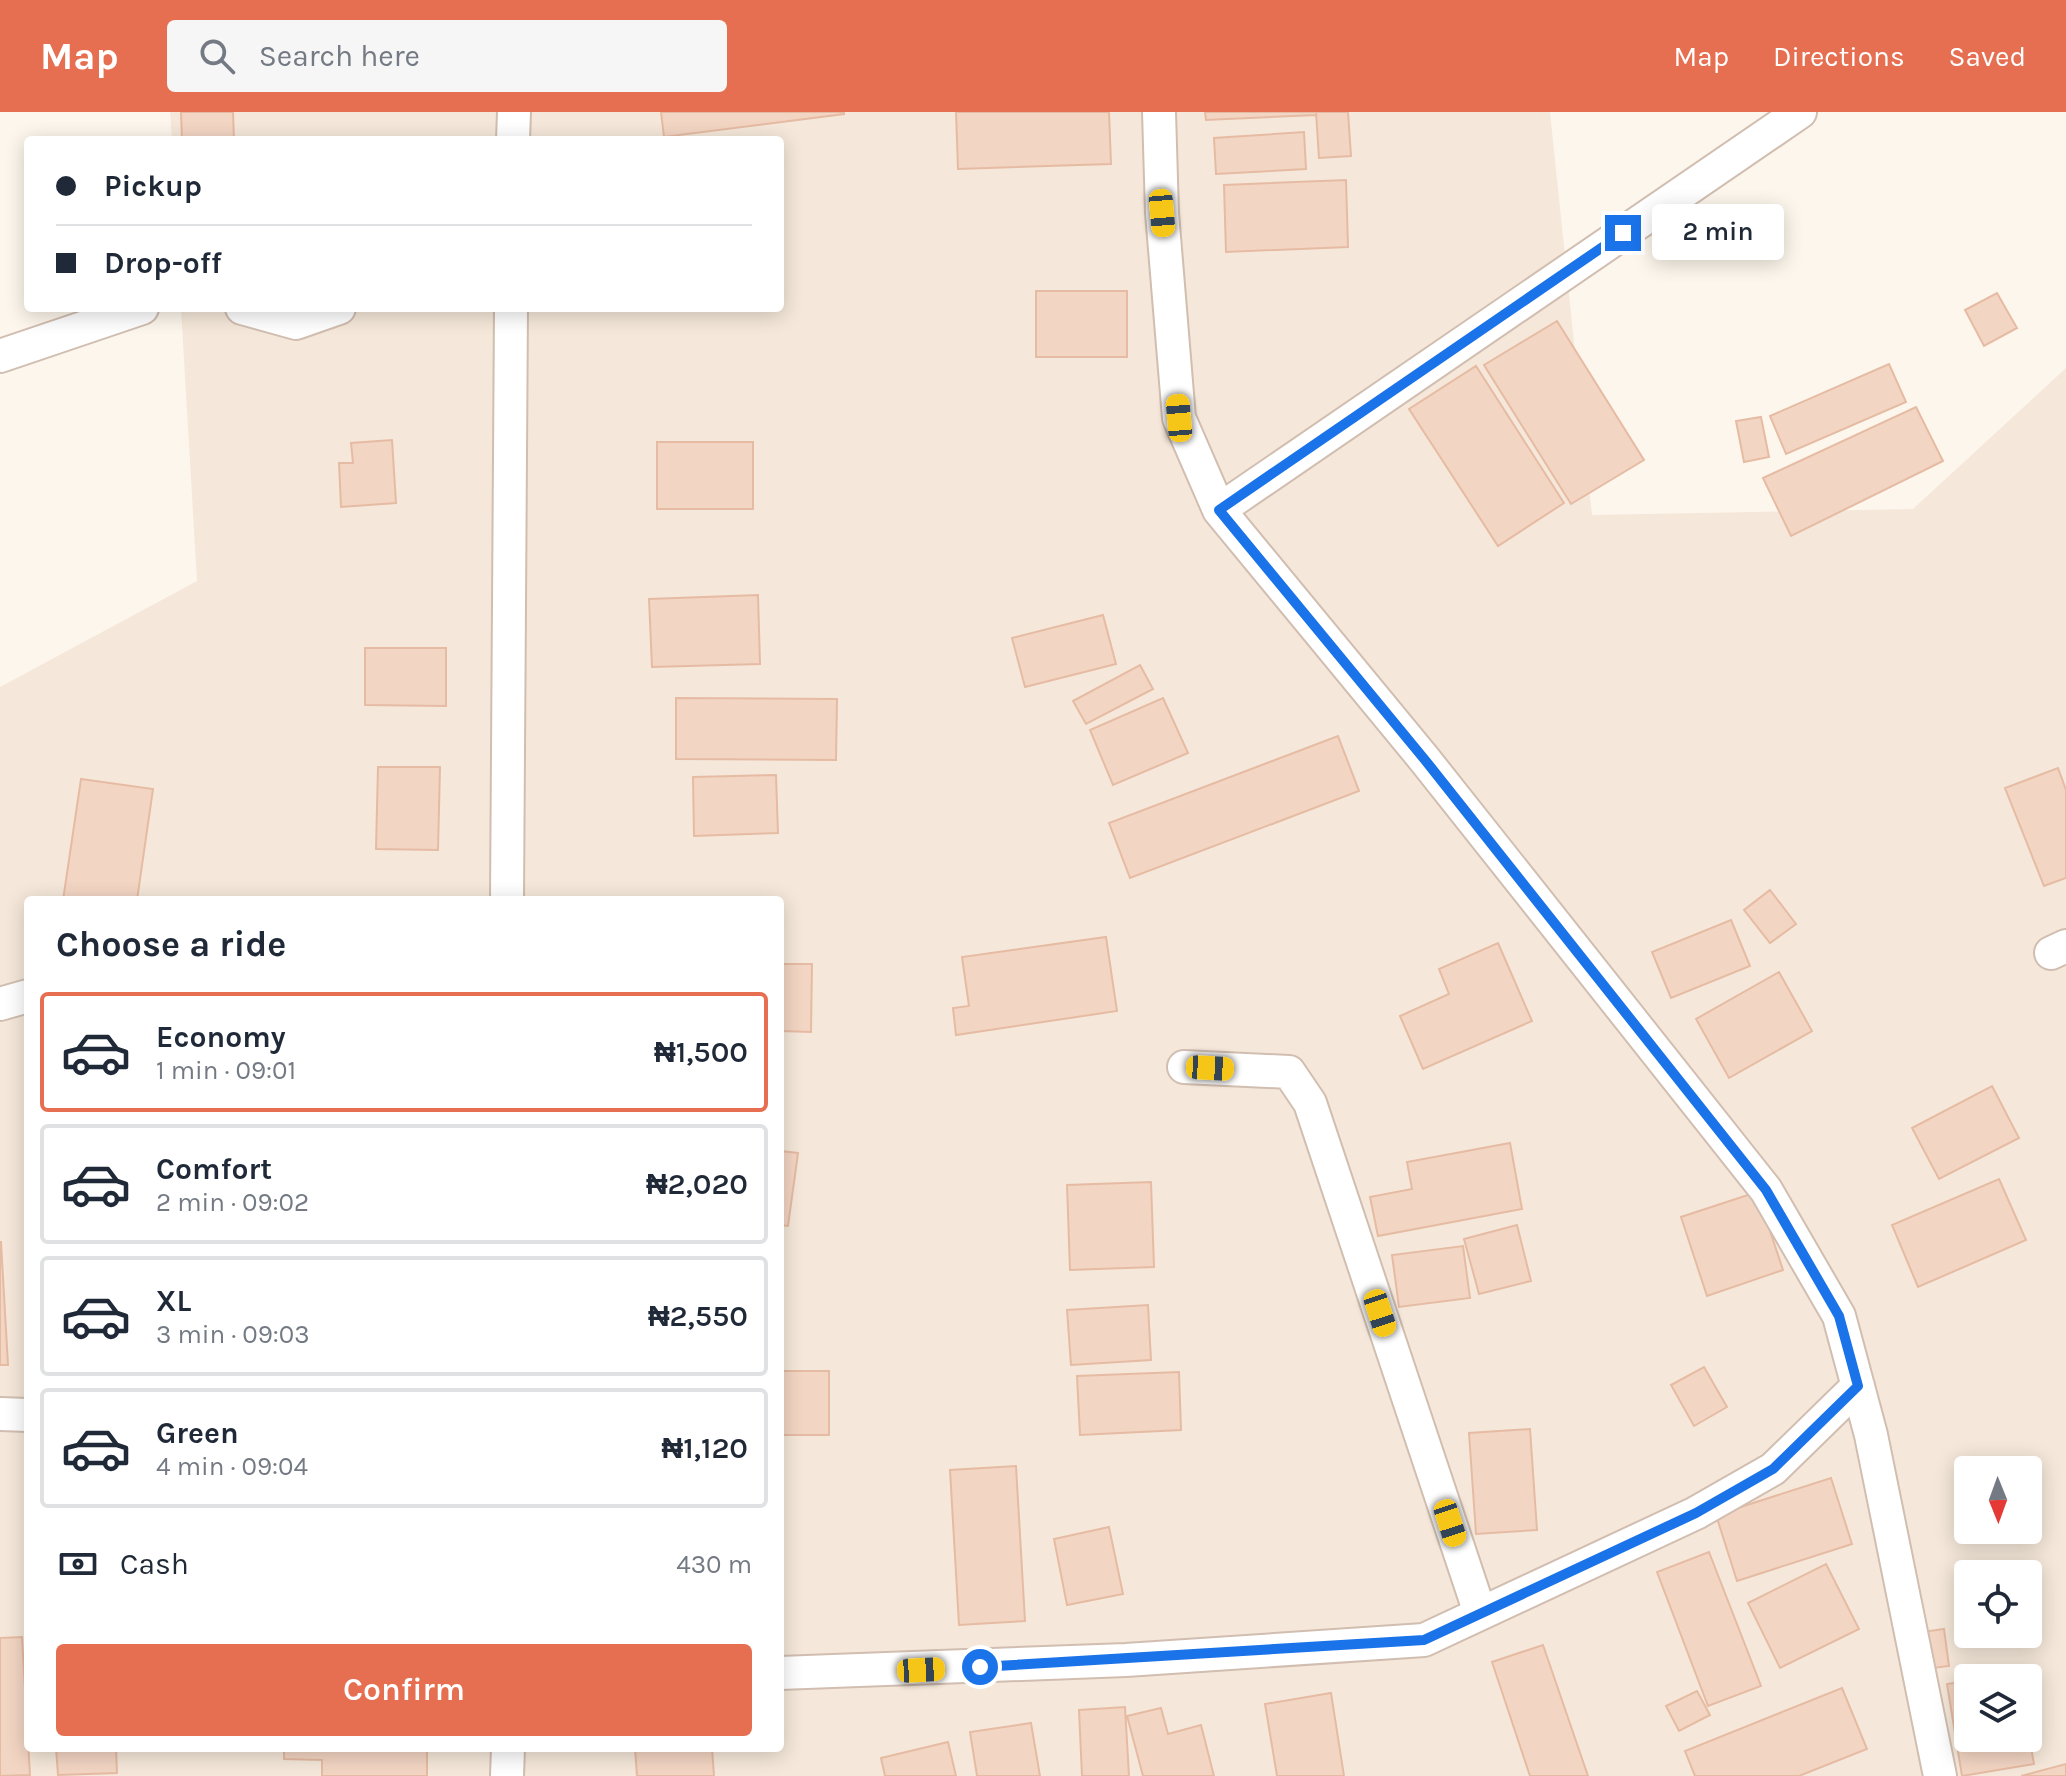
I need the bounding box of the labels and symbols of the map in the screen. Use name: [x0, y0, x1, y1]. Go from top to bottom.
car: [1148, 188, 1176, 238]
callout: 2 min: [1651, 205, 1783, 261]
route end: [1605, 215, 1641, 251]
car: [1165, 393, 1193, 443]
car: [1185, 1055, 1235, 1081]
car: [1361, 1286, 1399, 1340]
north arrow: [1954, 1456, 2042, 1544]
car: [1431, 1496, 1469, 1550]
route start: [962, 1649, 998, 1685]
car: [896, 1657, 946, 1683]

